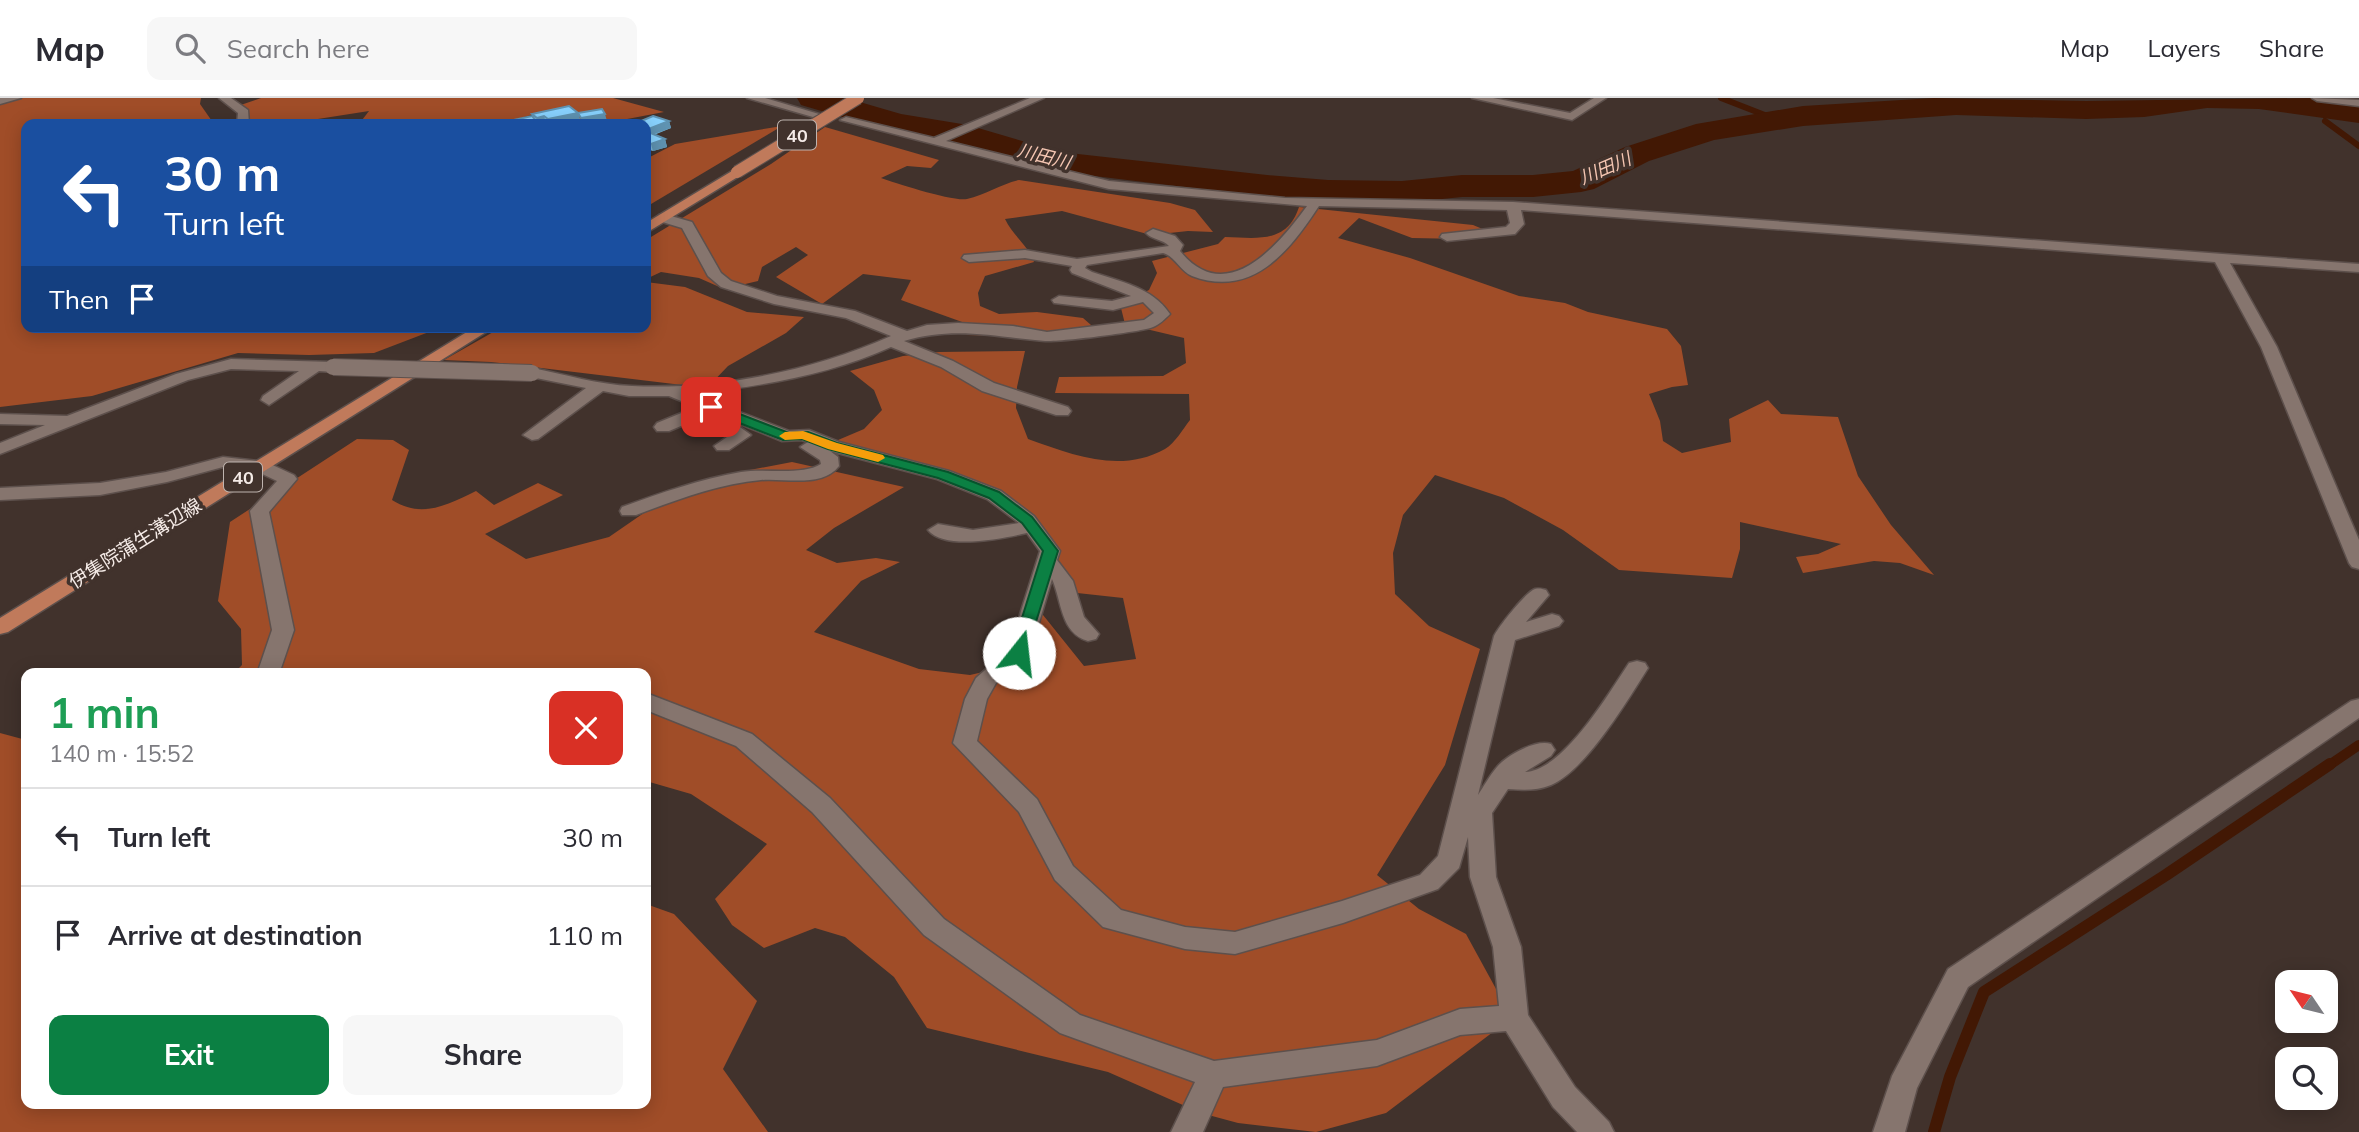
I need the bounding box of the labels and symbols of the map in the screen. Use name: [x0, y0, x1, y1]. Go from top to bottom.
road number: 40: [778, 120, 816, 150]
water label: 川田川: [1015, 138, 1075, 174]
water label: 川田川: [1576, 146, 1636, 189]
pin: [681, 377, 741, 437]
road number: 40: [224, 463, 262, 492]
street label: 伊集院蒲生溝辺線: [64, 493, 206, 593]
position arrow: [982, 616, 1056, 690]
north arrow: [2275, 970, 2338, 1032]

